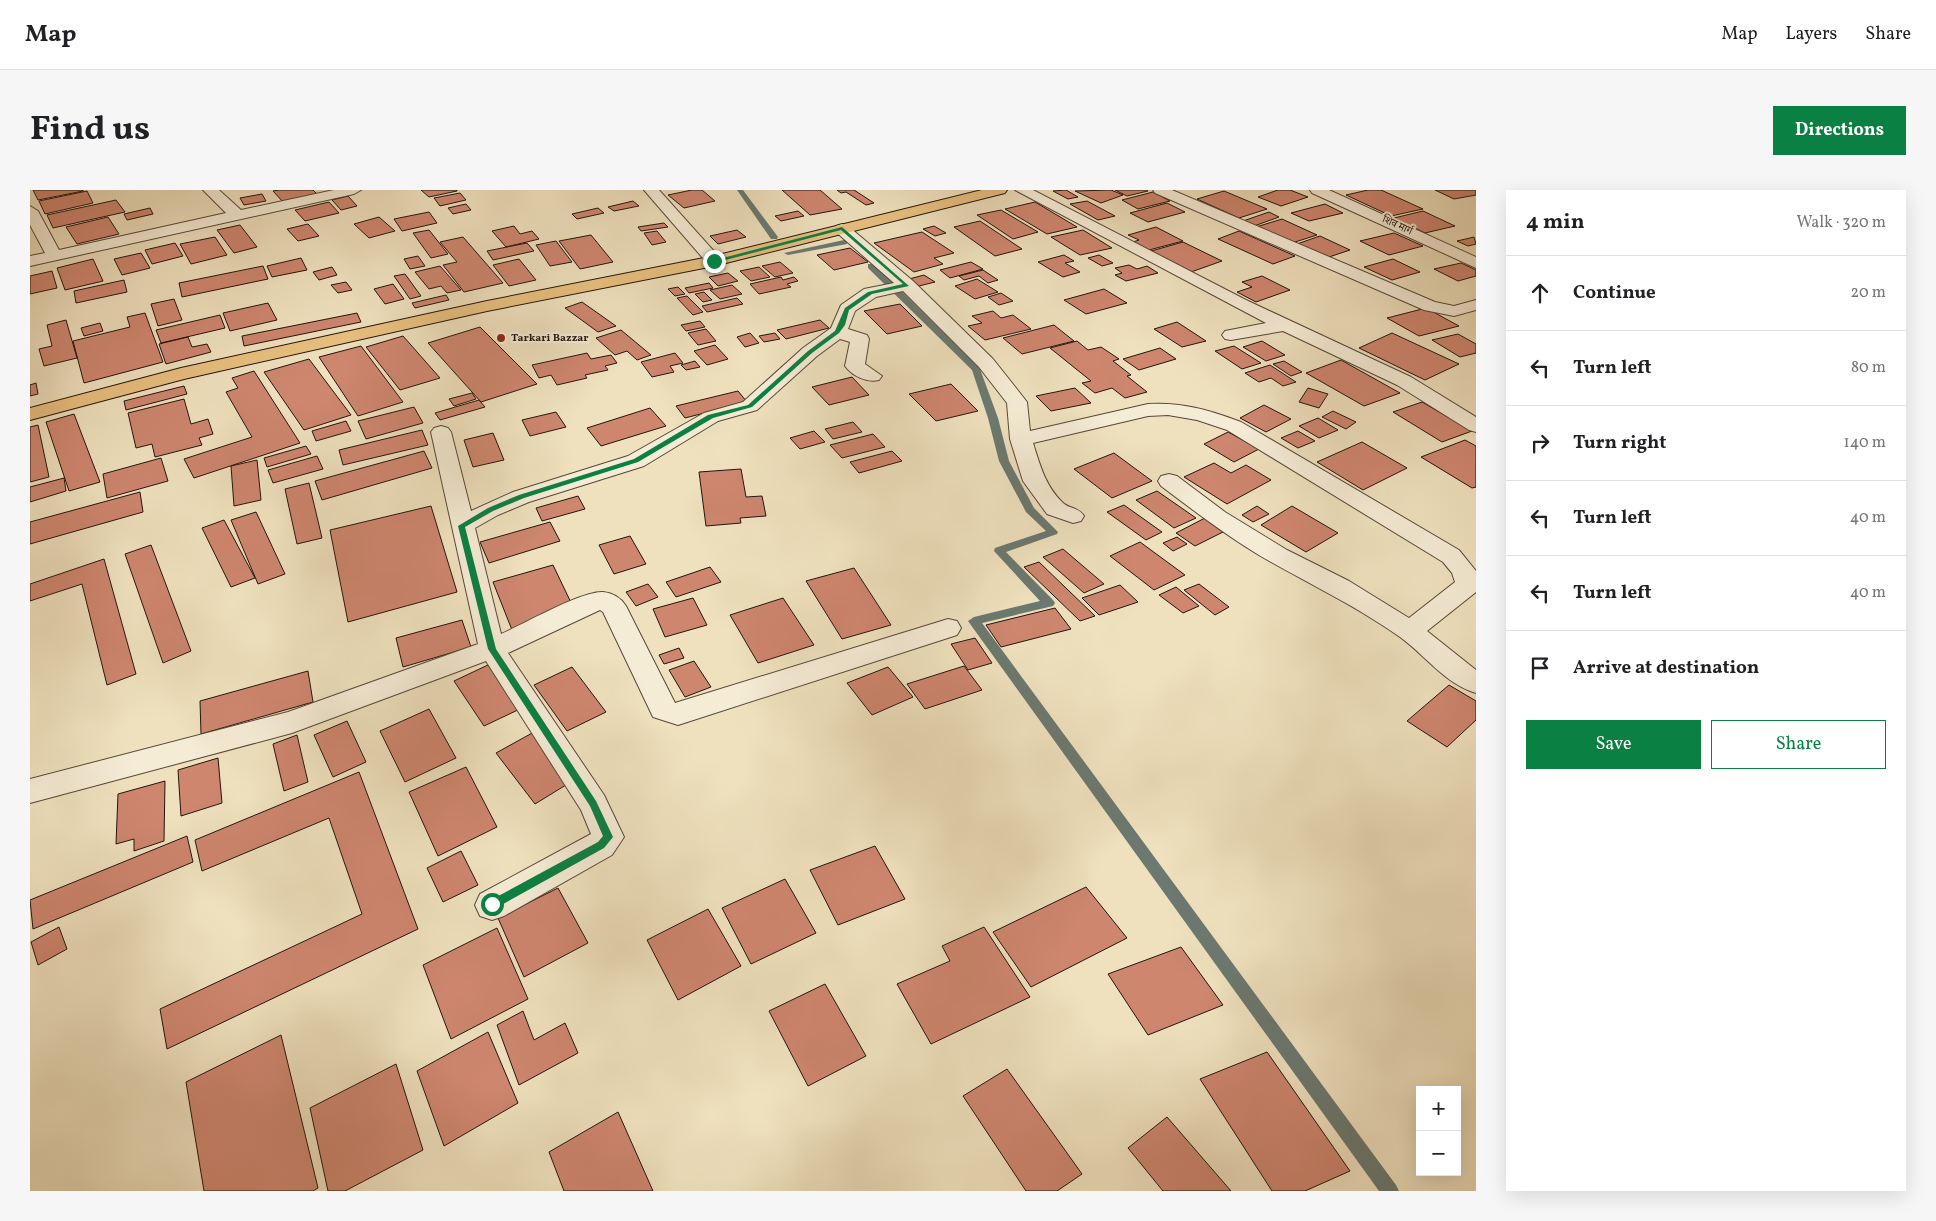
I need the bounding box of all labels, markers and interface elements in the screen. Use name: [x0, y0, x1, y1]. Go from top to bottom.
text: Map: [25, 18, 76, 52]
text: Map: [1721, 22, 1757, 47]
text: Layers: [1785, 22, 1837, 47]
text: Share: [1865, 22, 1911, 47]
text: Find us: [30, 106, 150, 154]
button: Directions: [1773, 106, 1906, 155]
text: 4 min: [1526, 208, 1585, 237]
street label: शिव मार्ग: [1378, 212, 1416, 240]
text: Walk · 320 m: [1796, 212, 1886, 234]
route end: [703, 250, 726, 273]
icon: ahead: [1526, 279, 1554, 307]
text: Continue: [1573, 280, 1656, 306]
text: 20 m: [1851, 282, 1886, 304]
place label: Tarkari Bazzar: [511, 331, 589, 346]
marker: Tarkari Bazzar: [495, 332, 507, 344]
icon: left: [1526, 354, 1554, 382]
text: Turn left: [1573, 355, 1652, 381]
text: 80 m: [1851, 357, 1886, 379]
icon: right: [1526, 429, 1554, 457]
text: Turn right: [1573, 430, 1666, 456]
text: 140 m: [1844, 432, 1886, 454]
icon: left: [1526, 504, 1554, 532]
text: Turn left: [1573, 505, 1652, 531]
text: 40 m: [1850, 507, 1886, 529]
icon: left: [1526, 579, 1554, 607]
text: Turn left: [1573, 580, 1652, 606]
text: 40 m: [1850, 582, 1886, 604]
icon: arrive: [1526, 654, 1554, 682]
text: Arrive at destination: [1573, 655, 1759, 681]
button: Save: [1526, 720, 1701, 769]
button: Share: [1711, 720, 1886, 769]
route start: [481, 893, 504, 916]
map controls: [1416, 1086, 1461, 1176]
button: +: [1416, 1086, 1461, 1131]
button: −: [1416, 1131, 1461, 1176]

